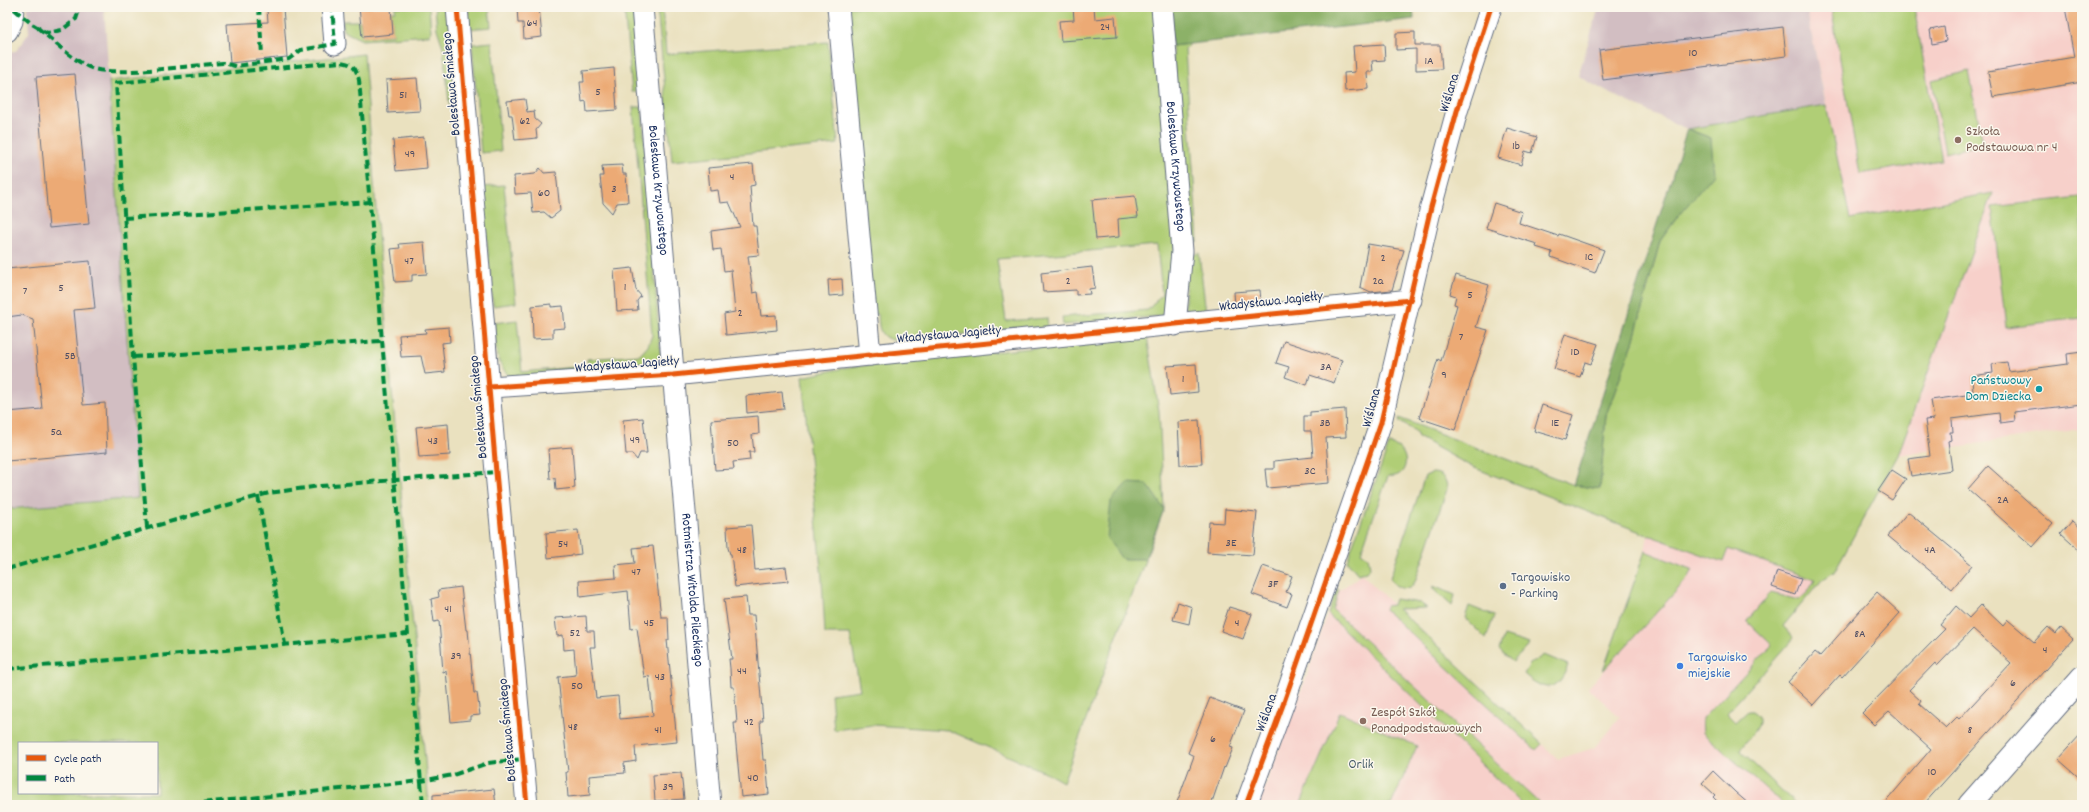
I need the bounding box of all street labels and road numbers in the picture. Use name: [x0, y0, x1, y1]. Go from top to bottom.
street label: Bolesława Śmiałego: [438, 31, 466, 137]
street label: Wiślana: [1435, 71, 1465, 115]
street label: Bolesława Krzywoustego: [1160, 100, 1190, 232]
street label: Bolesława Krzywoustego: [642, 124, 673, 256]
street label: Władysława Jagiełły: [1218, 287, 1324, 317]
street label: Władysława Jagiełły: [896, 320, 1002, 350]
street label: Władysława Jagiełły: [574, 351, 680, 379]
street label: Bolesława Śmiałego: [465, 354, 493, 460]
street label: Wiślana: [1357, 386, 1387, 430]
street label: Rotmistrza Witolda Pileckiego: [675, 512, 708, 668]
street label: Bolesława Śmiałego: [494, 677, 522, 783]
street label: Wiślana: [1251, 691, 1283, 735]

